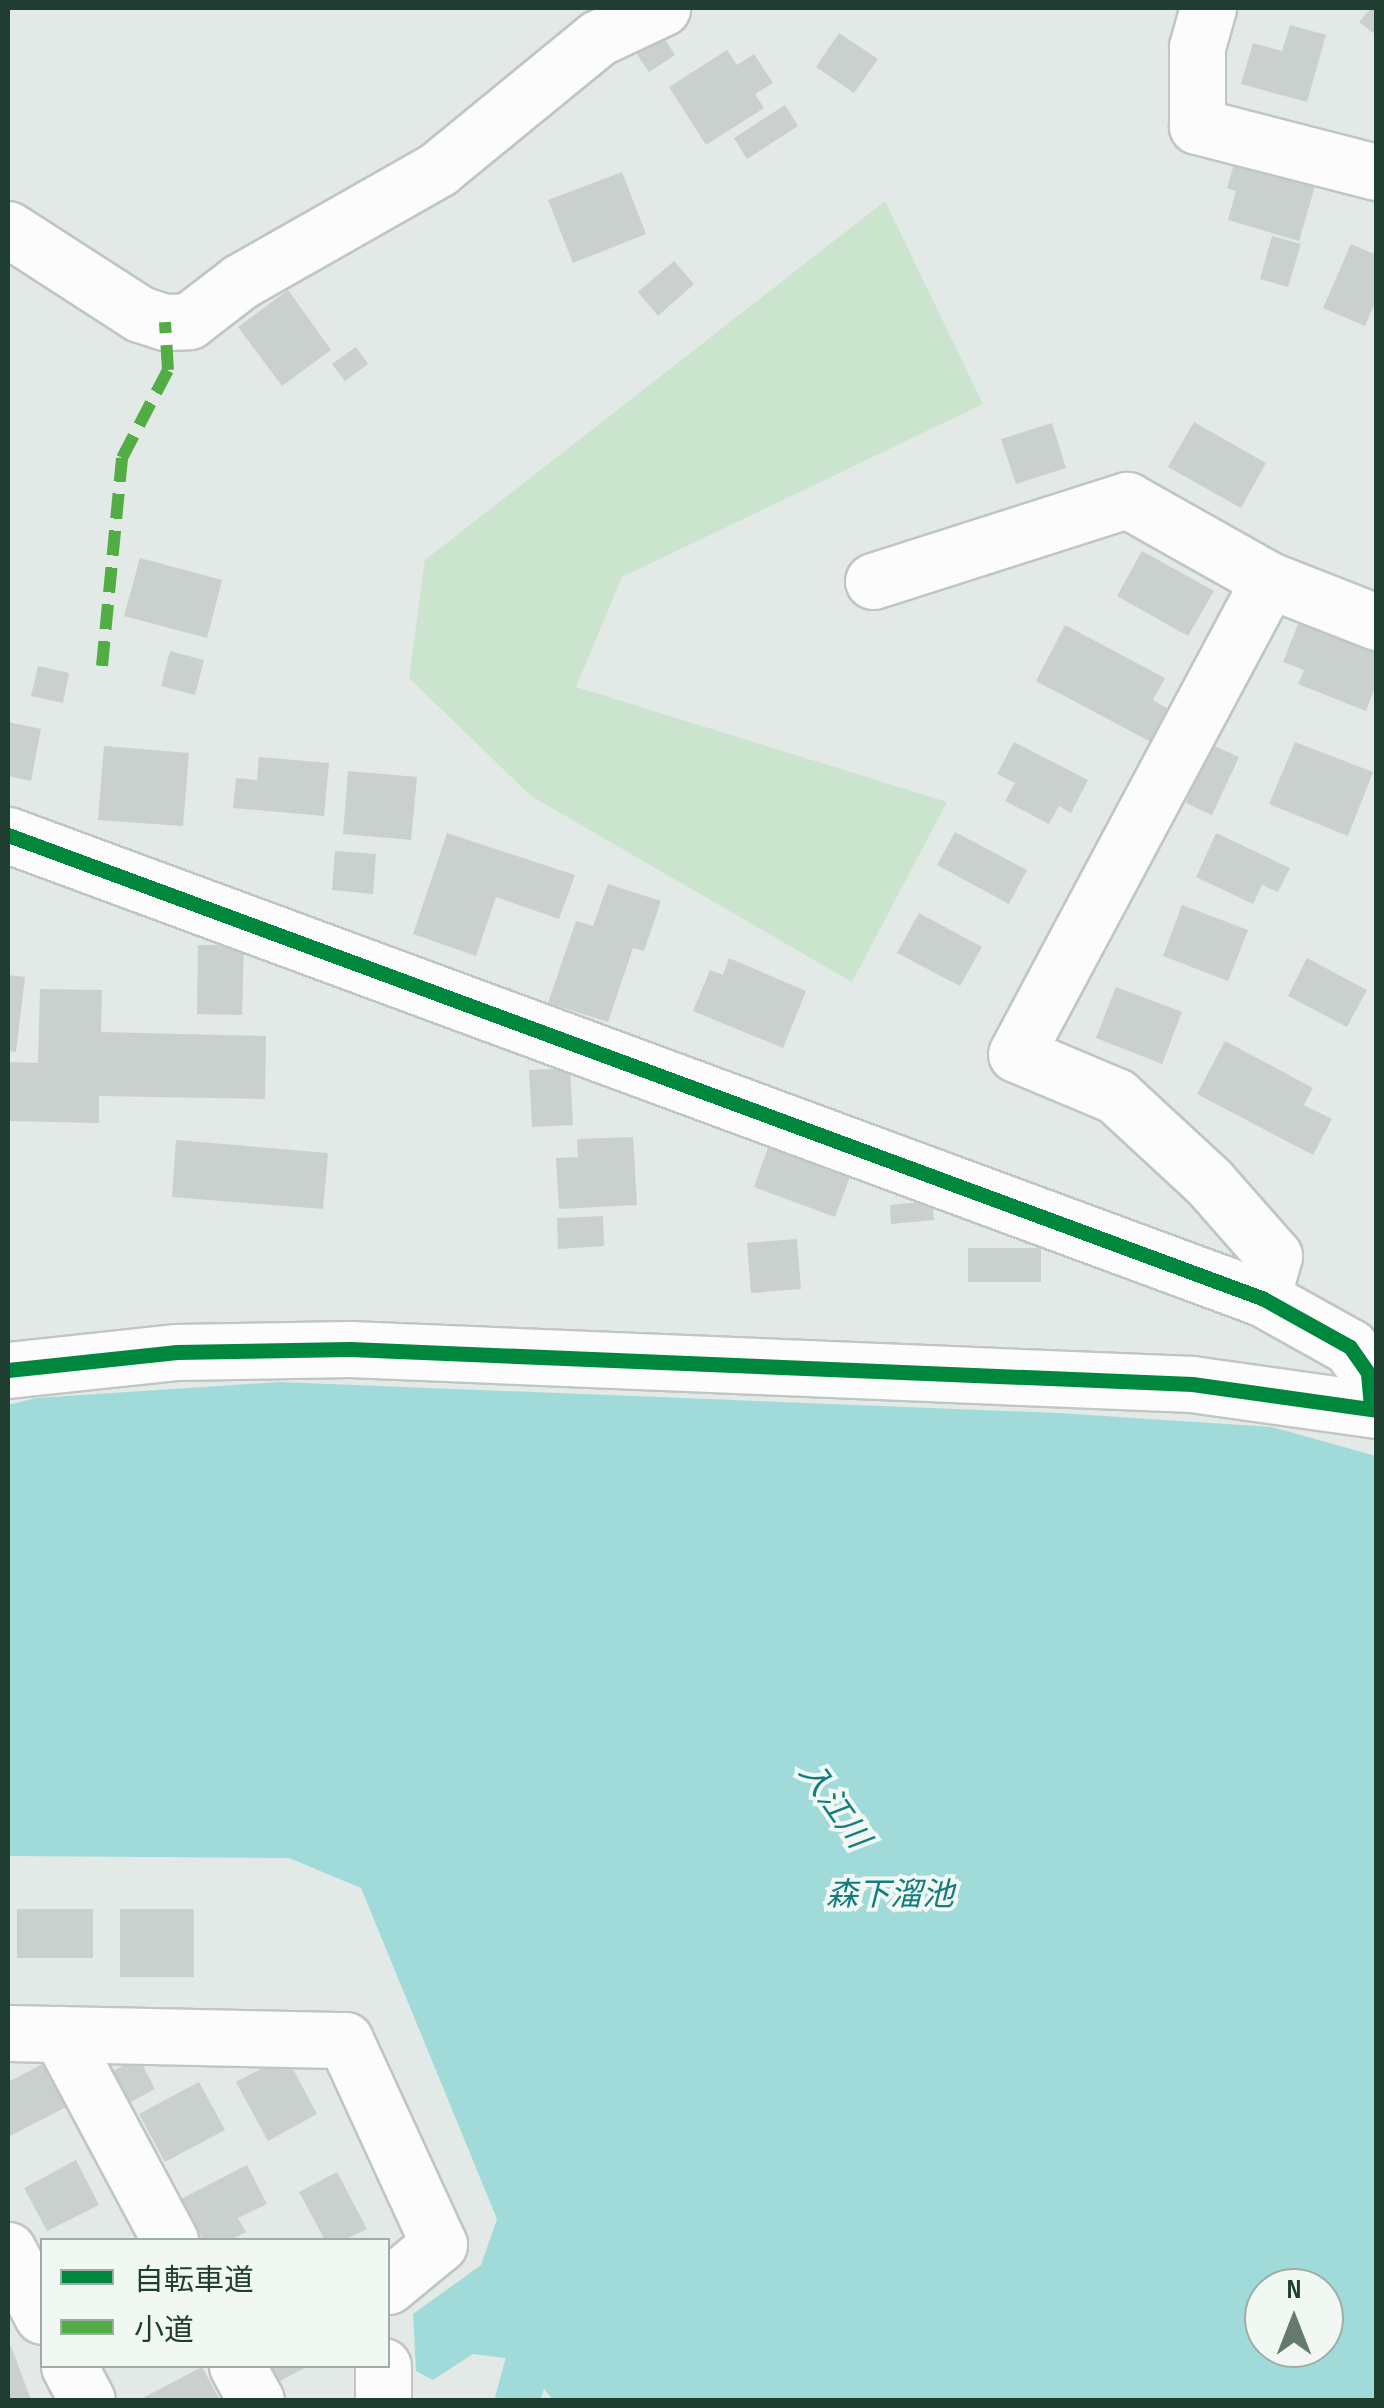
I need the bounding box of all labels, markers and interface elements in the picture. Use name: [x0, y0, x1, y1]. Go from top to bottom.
water label: 入江川: [790, 1756, 876, 1856]
water label: 森下溜池: [826, 1877, 954, 1915]
legend: [40, 2238, 390, 2368]
text: 自転車道: [134, 2263, 254, 2299]
north arrow: [1244, 2268, 1344, 2368]
text: N: [1287, 2273, 1301, 2306]
text: 小道: [134, 2313, 194, 2349]

